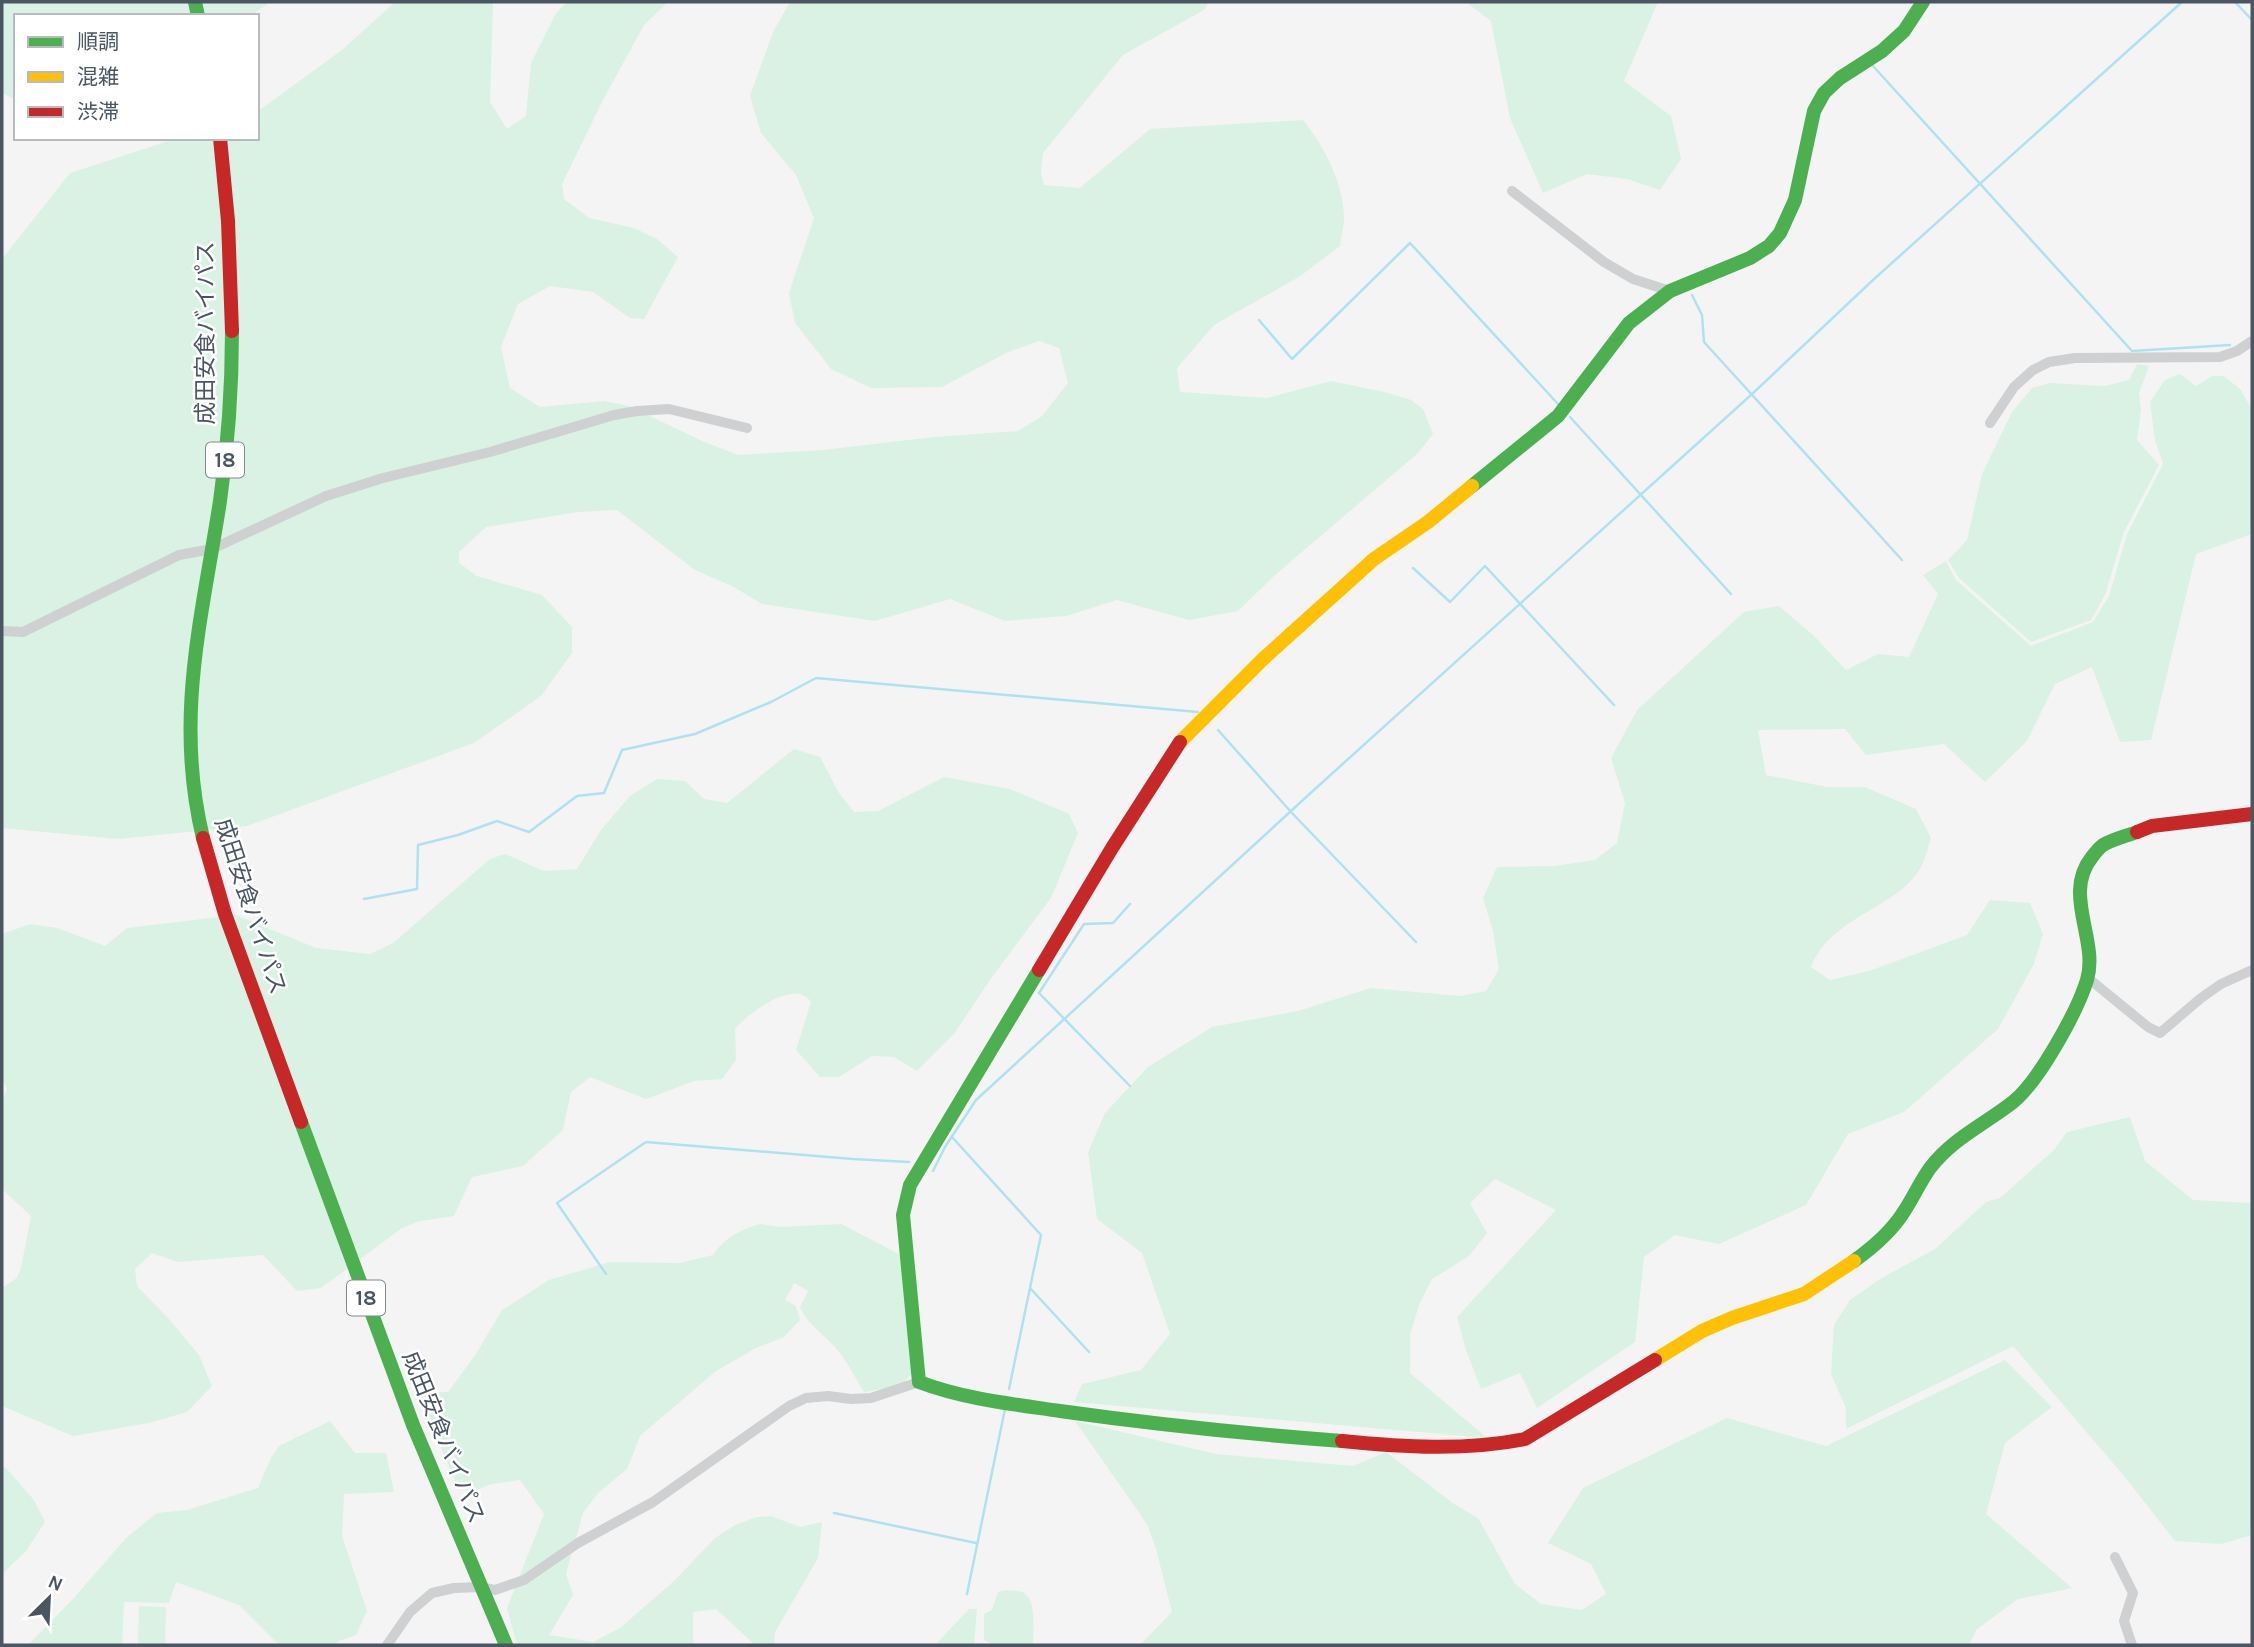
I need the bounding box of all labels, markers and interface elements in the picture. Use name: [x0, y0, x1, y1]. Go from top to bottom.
legend: [14, 14, 259, 140]
text: 順調: [77, 30, 119, 54]
text: 混雑: [77, 65, 119, 89]
text: 渋滞: [77, 100, 119, 124]
street label: 成田安食バイパス: [192, 241, 219, 425]
road number: 18: [206, 442, 244, 477]
street label: 成田安食バイパス: [209, 815, 292, 998]
road number: 18: [347, 1280, 385, 1316]
street label: 成田安食バイパス: [397, 1347, 490, 1527]
north arrow: [14, 1563, 84, 1633]
text: N: [45, 1571, 66, 1596]

